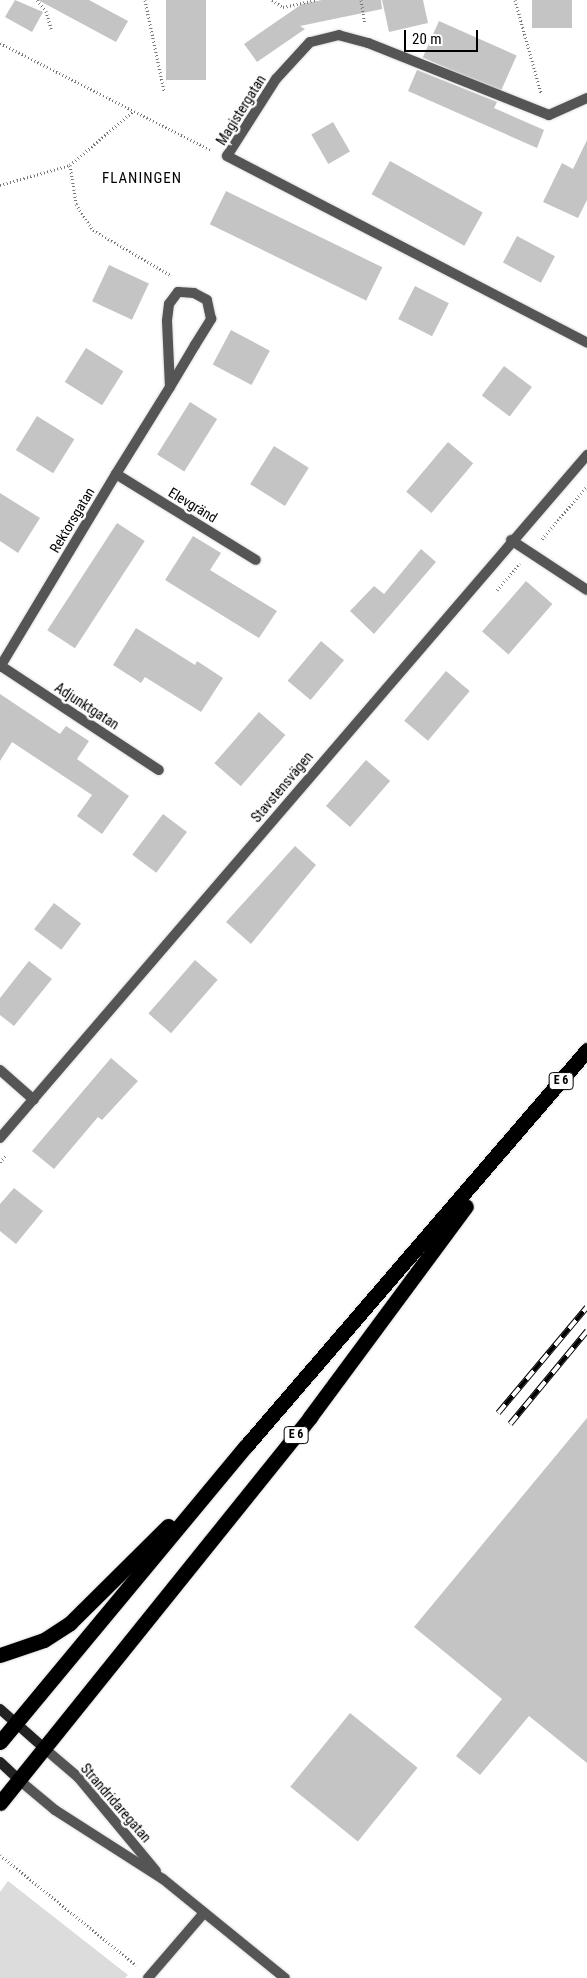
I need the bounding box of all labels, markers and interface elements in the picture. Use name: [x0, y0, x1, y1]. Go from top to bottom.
scale bar: [407, 20, 481, 52]
text: 20 m: [412, 30, 442, 48]
street label: Magistergatan: [213, 72, 269, 148]
district label: FLANINGEN: [101, 170, 183, 188]
street label: Rektorsgatan: [46, 484, 98, 556]
street label: Elevgränd: [166, 484, 220, 526]
street label: Adjunktgatan: [52, 679, 122, 733]
street label: Stavstensvägen: [248, 748, 316, 826]
road number: E 6: [548, 1072, 574, 1090]
road number: E 6: [284, 1426, 308, 1444]
street label: Strandridaregatan: [77, 1760, 155, 1846]

